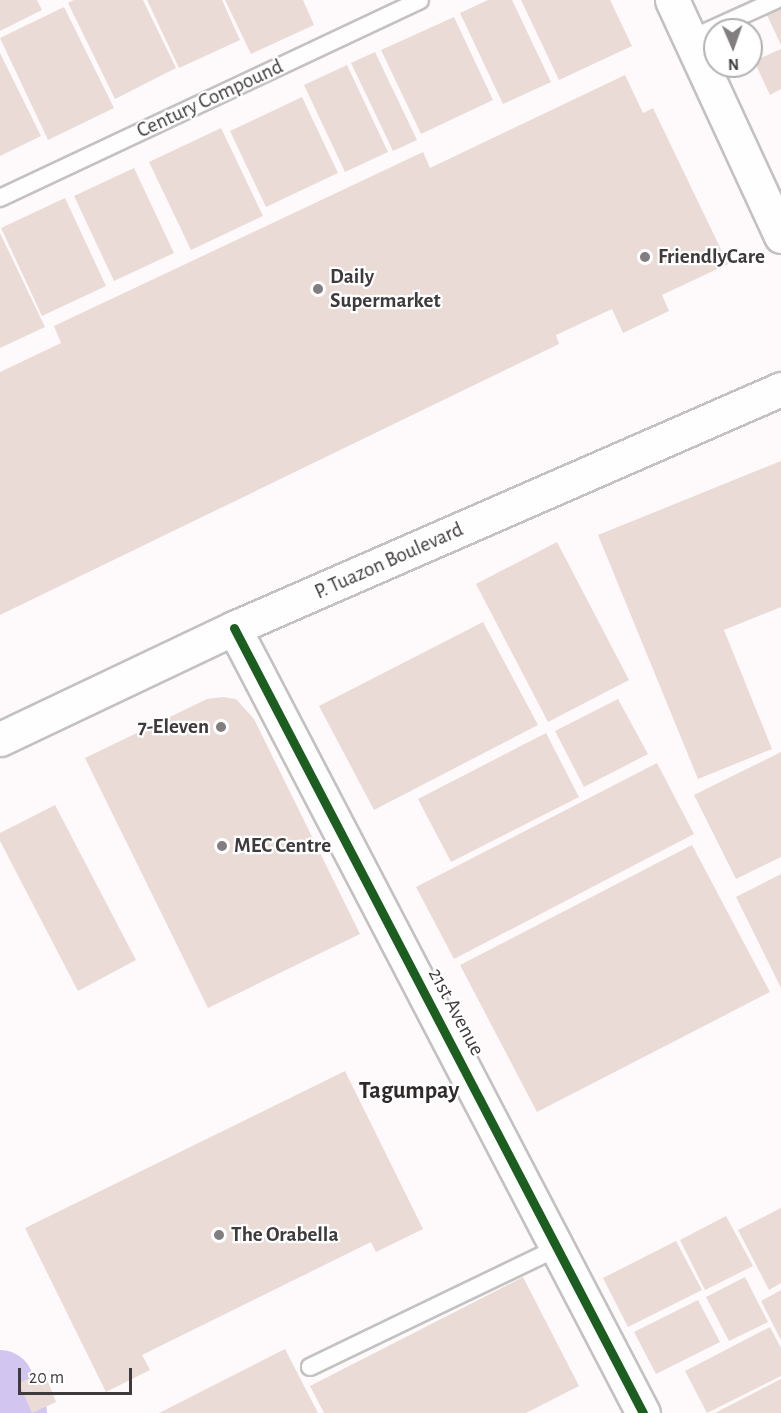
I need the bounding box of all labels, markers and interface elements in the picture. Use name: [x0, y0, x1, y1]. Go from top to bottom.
north arrow: [703, 18, 763, 78]
street label: Century Compound: [133, 54, 287, 144]
text: N: [728, 56, 739, 72]
place label: FriendlyCare: [658, 244, 765, 270]
marker: FriendlyCare: [636, 248, 654, 266]
place label: Daily Supermarket: [330, 264, 441, 314]
marker: Daily Supermarket: [311, 282, 325, 296]
street label: P. Tuazon Boulevard: [311, 517, 467, 605]
place label: 7-Eleven: [138, 714, 209, 740]
marker: 7-Eleven: [214, 720, 228, 734]
place label: MEC Centre: [234, 833, 331, 859]
marker: MEC Centre: [215, 839, 229, 853]
street label: 21st Avenue: [422, 964, 490, 1060]
district label: Tagumpay: [359, 1078, 459, 1106]
place label: The Orabella: [231, 1222, 338, 1248]
marker: The Orabella: [212, 1228, 226, 1242]
scale bar: [21, 1356, 135, 1394]
text: 20 m: [29, 1369, 64, 1387]

